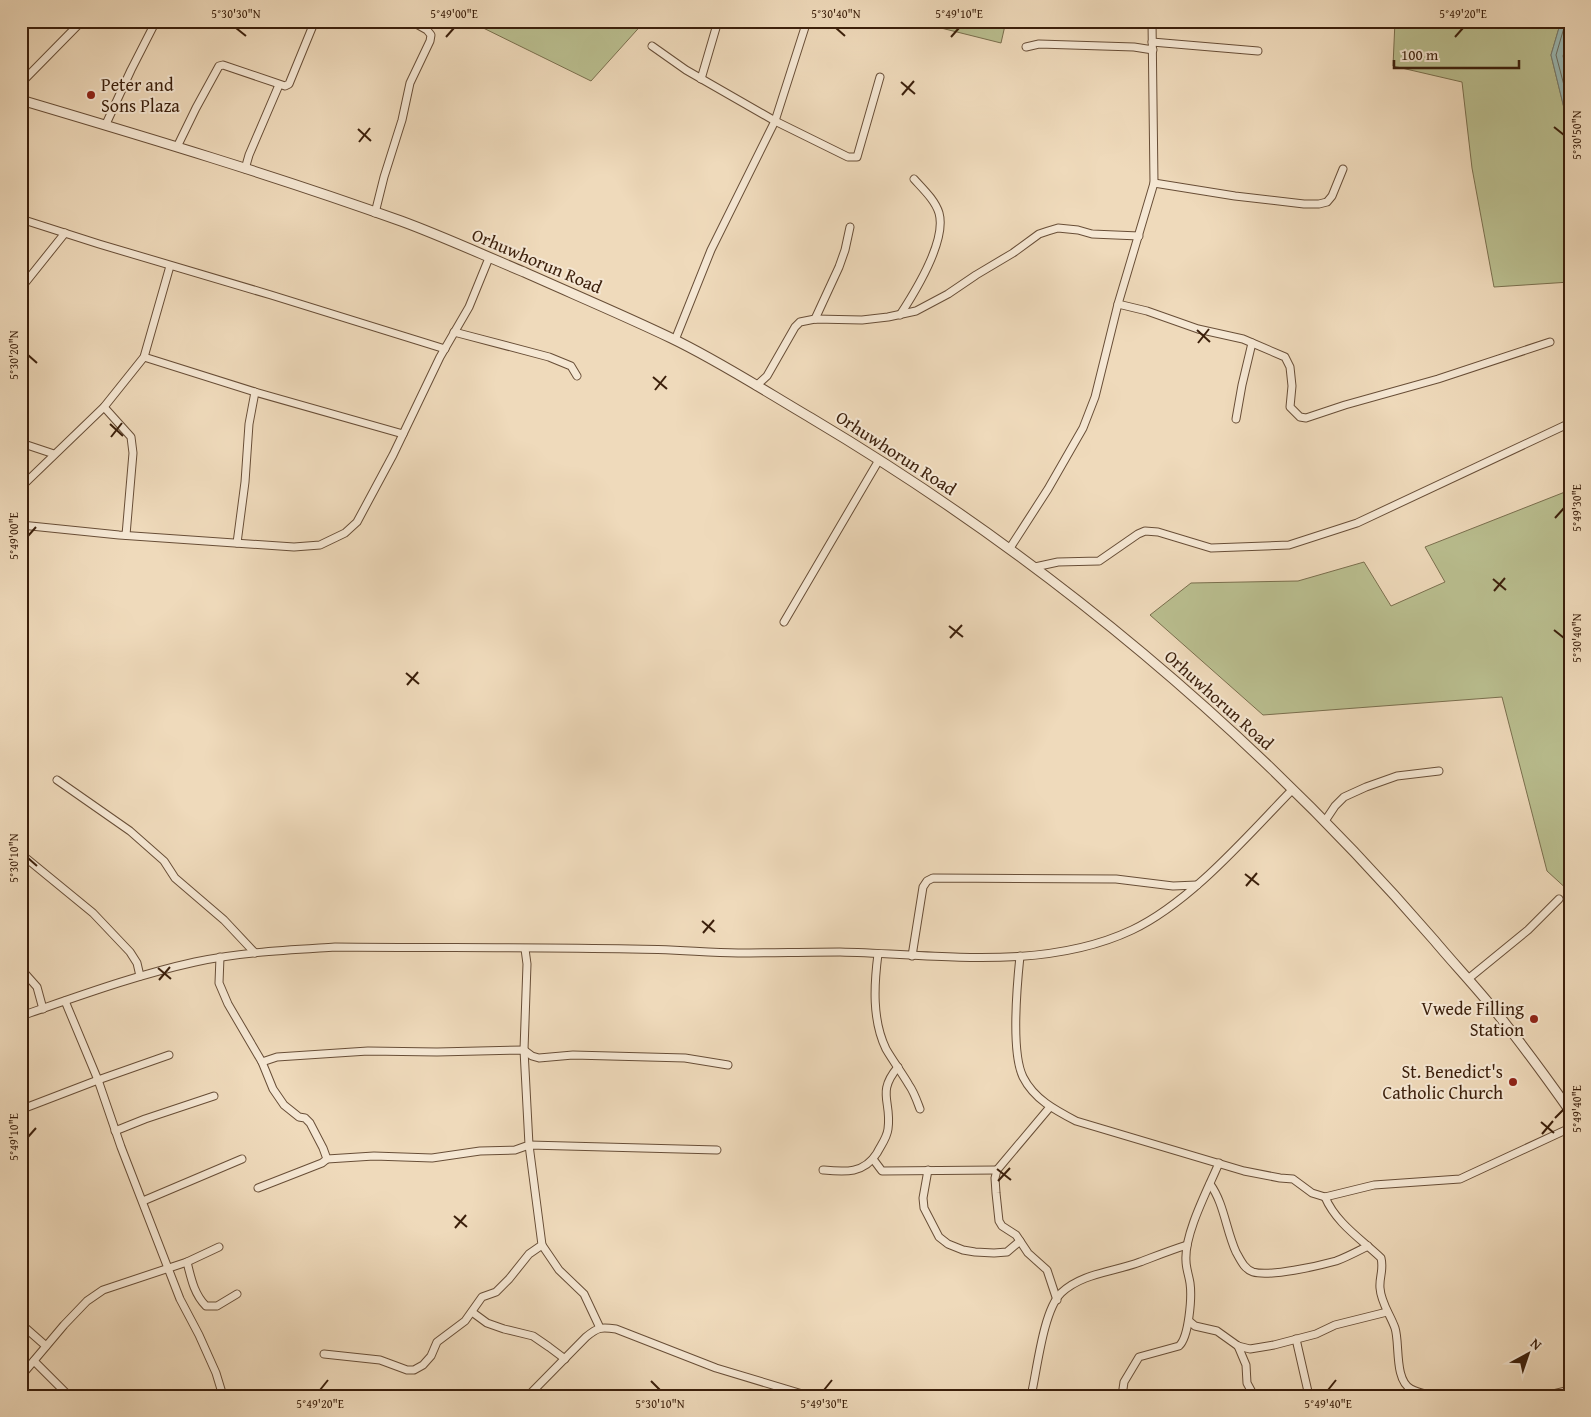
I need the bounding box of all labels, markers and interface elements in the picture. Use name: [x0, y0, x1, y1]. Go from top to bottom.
text: 5°30'30"N: [211, 5, 261, 22]
text: 5°49'00"E: [430, 5, 478, 22]
text: 5°30'40"N: [811, 5, 861, 22]
text: 5°49'10"E: [935, 5, 983, 22]
text: 5°49'20"E: [1439, 5, 1487, 22]
scale bar: [1394, 38, 1518, 70]
text: 100 m: [1401, 44, 1439, 65]
place label: Peter and Sons Plaza: [101, 71, 180, 119]
marker: Peter and Sons Plaza: [85, 89, 97, 101]
text: 5°30'50"N: [1568, 110, 1585, 160]
street label: Orhuwhorun Road: [468, 221, 607, 300]
text: 5°30'20"N: [5, 330, 22, 380]
street label: Orhuwhorun Road: [831, 403, 962, 502]
text: 5°49'30"E: [1568, 484, 1585, 532]
text: 5°49'00"E: [5, 512, 22, 560]
text: 5°30'40"N: [1568, 613, 1585, 663]
street label: Orhuwhorun Road: [1159, 643, 1280, 756]
text: 5°30'10"N: [5, 833, 22, 883]
place label: Vwede Filling Station: [1421, 995, 1524, 1043]
marker: Vwede Filling Station: [1528, 1013, 1540, 1025]
place label: St. Benedict's Catholic Church: [1382, 1058, 1503, 1106]
marker: St. Benedict's Catholic Church: [1507, 1076, 1519, 1088]
text: 5°49'40"E: [1568, 1085, 1585, 1133]
text: 5°49'10"E: [5, 1113, 22, 1161]
north arrow: [1504, 1330, 1554, 1380]
text: N: [1526, 1333, 1547, 1355]
text: 5°49'20"E: [296, 1395, 344, 1412]
text: 5°30'10"N: [635, 1395, 685, 1412]
text: 5°49'30"E: [800, 1395, 848, 1412]
text: 5°49'40"E: [1304, 1395, 1352, 1412]

